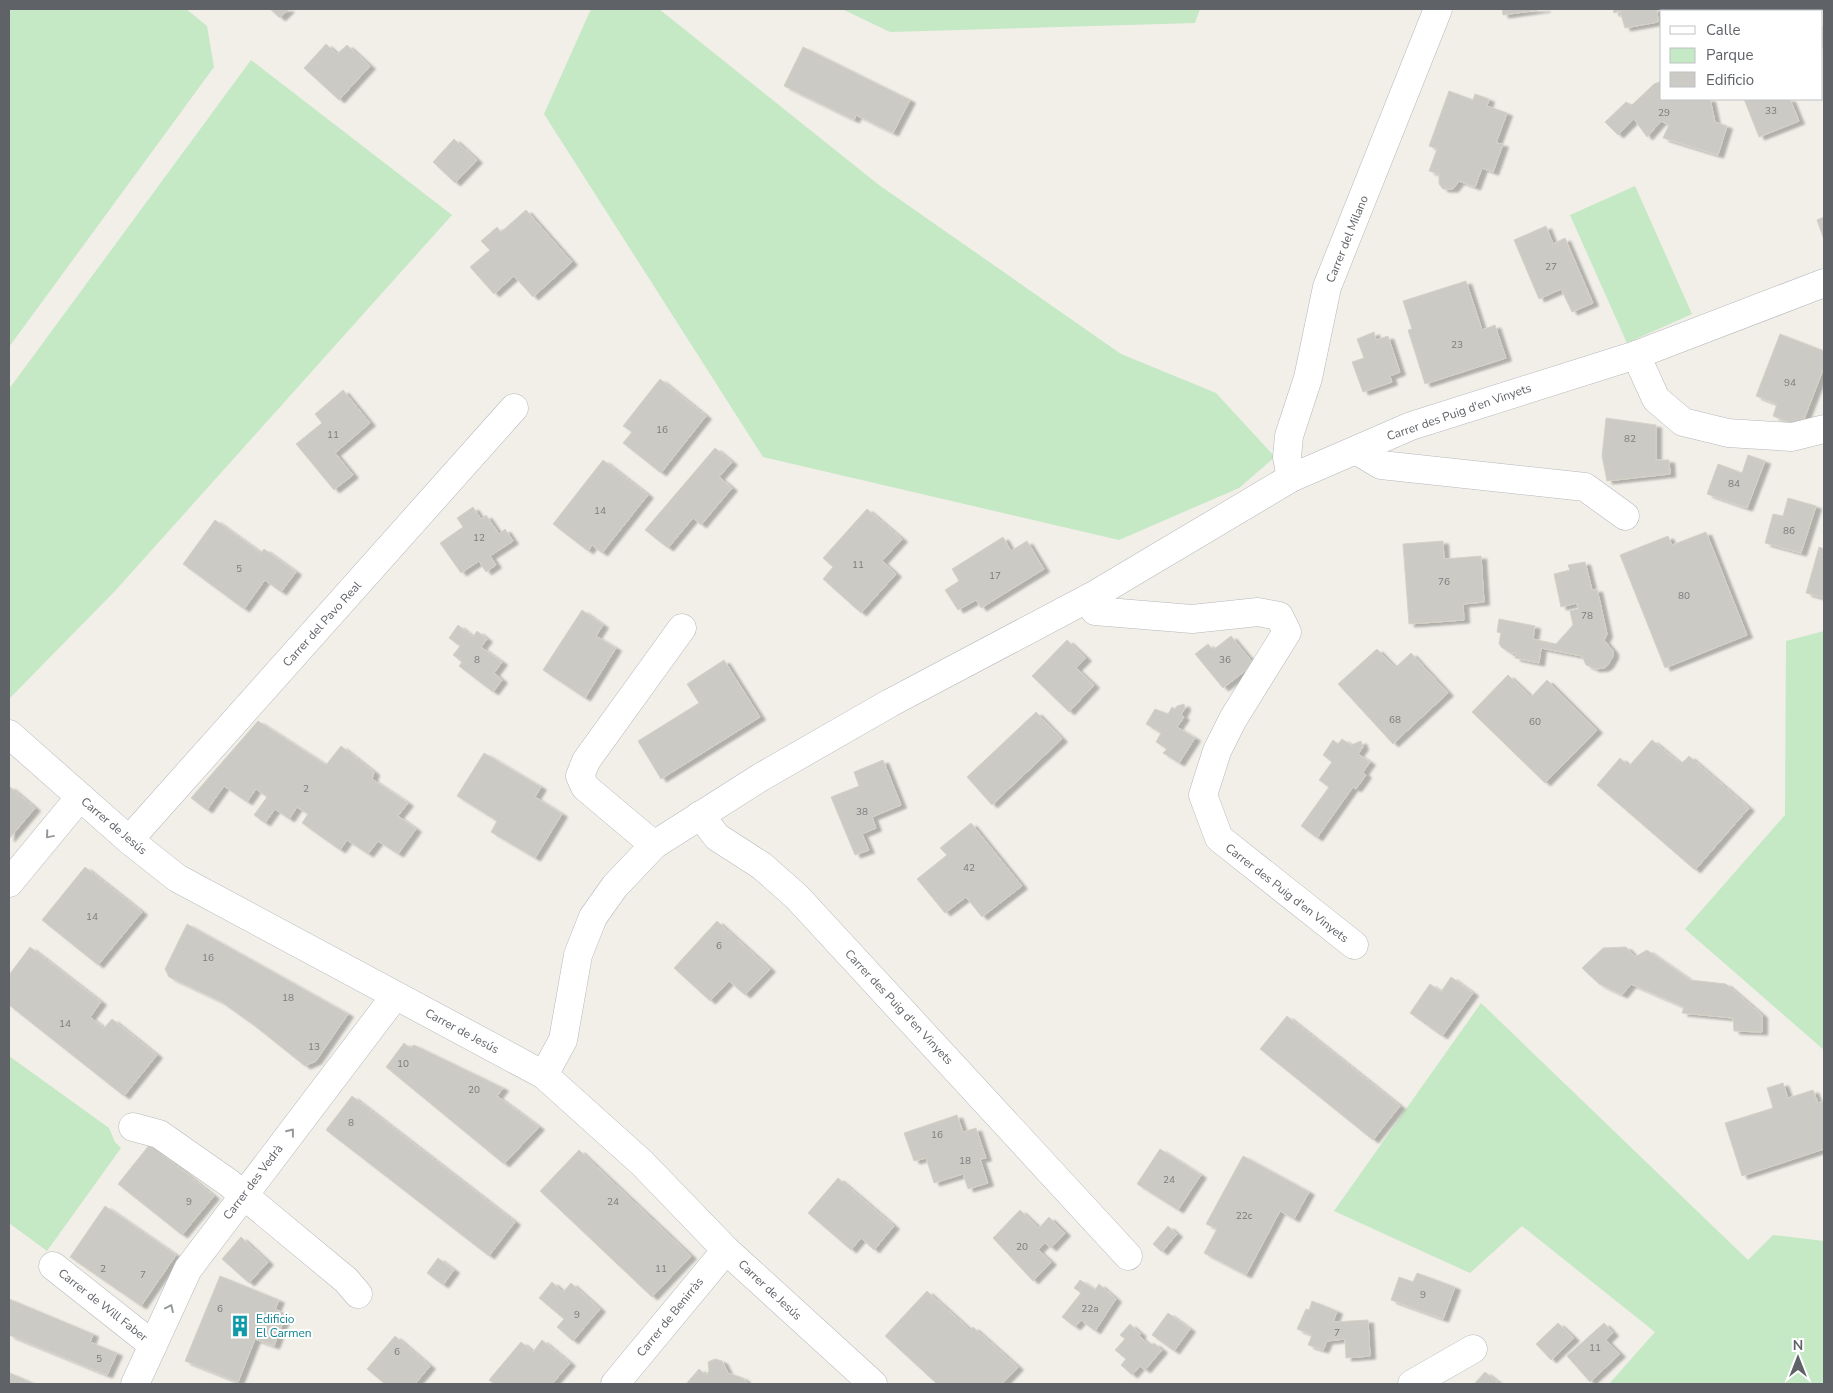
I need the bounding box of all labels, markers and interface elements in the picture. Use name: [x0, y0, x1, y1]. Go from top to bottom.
legend: [1660, 10, 1823, 100]
text: Calle: [1706, 20, 1741, 40]
text: Parque: [1706, 45, 1754, 65]
text: Edificio: [1706, 70, 1754, 90]
house number: 33: [1765, 104, 1777, 118]
house number: 29: [1658, 106, 1670, 120]
street label: Carrer del Milano: [1322, 193, 1372, 285]
house number: 27: [1545, 260, 1557, 274]
house number: 23: [1451, 338, 1463, 352]
house number: 94: [1784, 376, 1796, 390]
street label: Carrer des Puig d'en Vinyets: [1384, 380, 1534, 444]
house number: 16: [656, 423, 668, 437]
house number: 11: [327, 428, 339, 442]
house number: 82: [1624, 432, 1636, 446]
house number: 84: [1728, 477, 1740, 491]
house number: 14: [594, 504, 606, 518]
house number: 86: [1783, 524, 1795, 538]
house number: 12: [473, 531, 485, 545]
house number: 11: [852, 558, 864, 572]
house number: 5: [236, 562, 242, 576]
house number: 17: [989, 569, 1001, 583]
house number: 76: [1438, 575, 1450, 589]
street label: Carrer del Pavo Real: [279, 577, 365, 670]
house number: 80: [1678, 589, 1690, 603]
house number: 78: [1581, 609, 1593, 623]
house number: 8: [474, 653, 480, 667]
house number: 36: [1219, 653, 1231, 667]
house number: 68: [1389, 713, 1401, 727]
house number: 60: [1529, 715, 1541, 729]
house number: 2: [303, 782, 309, 796]
street label: Carrer de Jesús: [78, 794, 151, 858]
house number: 38: [856, 805, 868, 819]
one-way arrow: [47, 829, 55, 838]
street label: Carrer des Puig d'en Vinyets: [1222, 840, 1352, 946]
house number: 42: [963, 861, 975, 875]
house number: 14: [86, 910, 98, 924]
house number: 6: [716, 939, 722, 953]
street label: Carrer des Puig d'en Vinyets: [841, 946, 957, 1068]
house number: 16: [202, 951, 214, 965]
house number: 18: [282, 991, 294, 1005]
street label: Carrer de Jesús: [422, 1005, 502, 1057]
house number: 14: [59, 1017, 71, 1031]
house number: 13: [308, 1040, 320, 1054]
house number: 10: [397, 1057, 409, 1071]
house number: 20: [468, 1083, 480, 1097]
house number: 8: [348, 1116, 354, 1130]
house number: 16: [931, 1128, 943, 1142]
one-way arrow: [286, 1129, 294, 1138]
street label: Carrer des Vedrà: [219, 1141, 287, 1223]
house number: 18: [959, 1154, 971, 1168]
house number: 24: [1163, 1173, 1175, 1187]
house number: 9: [186, 1195, 192, 1209]
house number: 24: [607, 1195, 619, 1209]
house number: 22c: [1236, 1209, 1253, 1223]
house number: 20: [1016, 1240, 1028, 1254]
street label: Carrer de Jesús: [735, 1256, 805, 1324]
house number: 2: [100, 1262, 106, 1276]
house number: 11: [655, 1262, 667, 1276]
street label: Carrer de Will Faber: [55, 1265, 152, 1345]
house number: 7: [140, 1268, 146, 1282]
street label: Carrer de Benirràs: [633, 1274, 707, 1360]
house number: 9: [1420, 1288, 1426, 1302]
house number: 6: [217, 1302, 223, 1316]
house number: 22a: [1081, 1302, 1099, 1316]
one-way arrow: [163, 1304, 174, 1313]
house number: 9: [574, 1308, 580, 1322]
place label: Edificio El Carmen: [256, 1311, 312, 1341]
building icon: Edificio El Carmen: [227, 1313, 253, 1339]
house number: 7: [1334, 1326, 1340, 1340]
north arrow: [1773, 1333, 1823, 1383]
text: N: [1793, 1336, 1803, 1355]
house number: 11: [1589, 1341, 1601, 1355]
house number: 6: [394, 1345, 400, 1359]
house number: 5: [96, 1352, 102, 1366]

